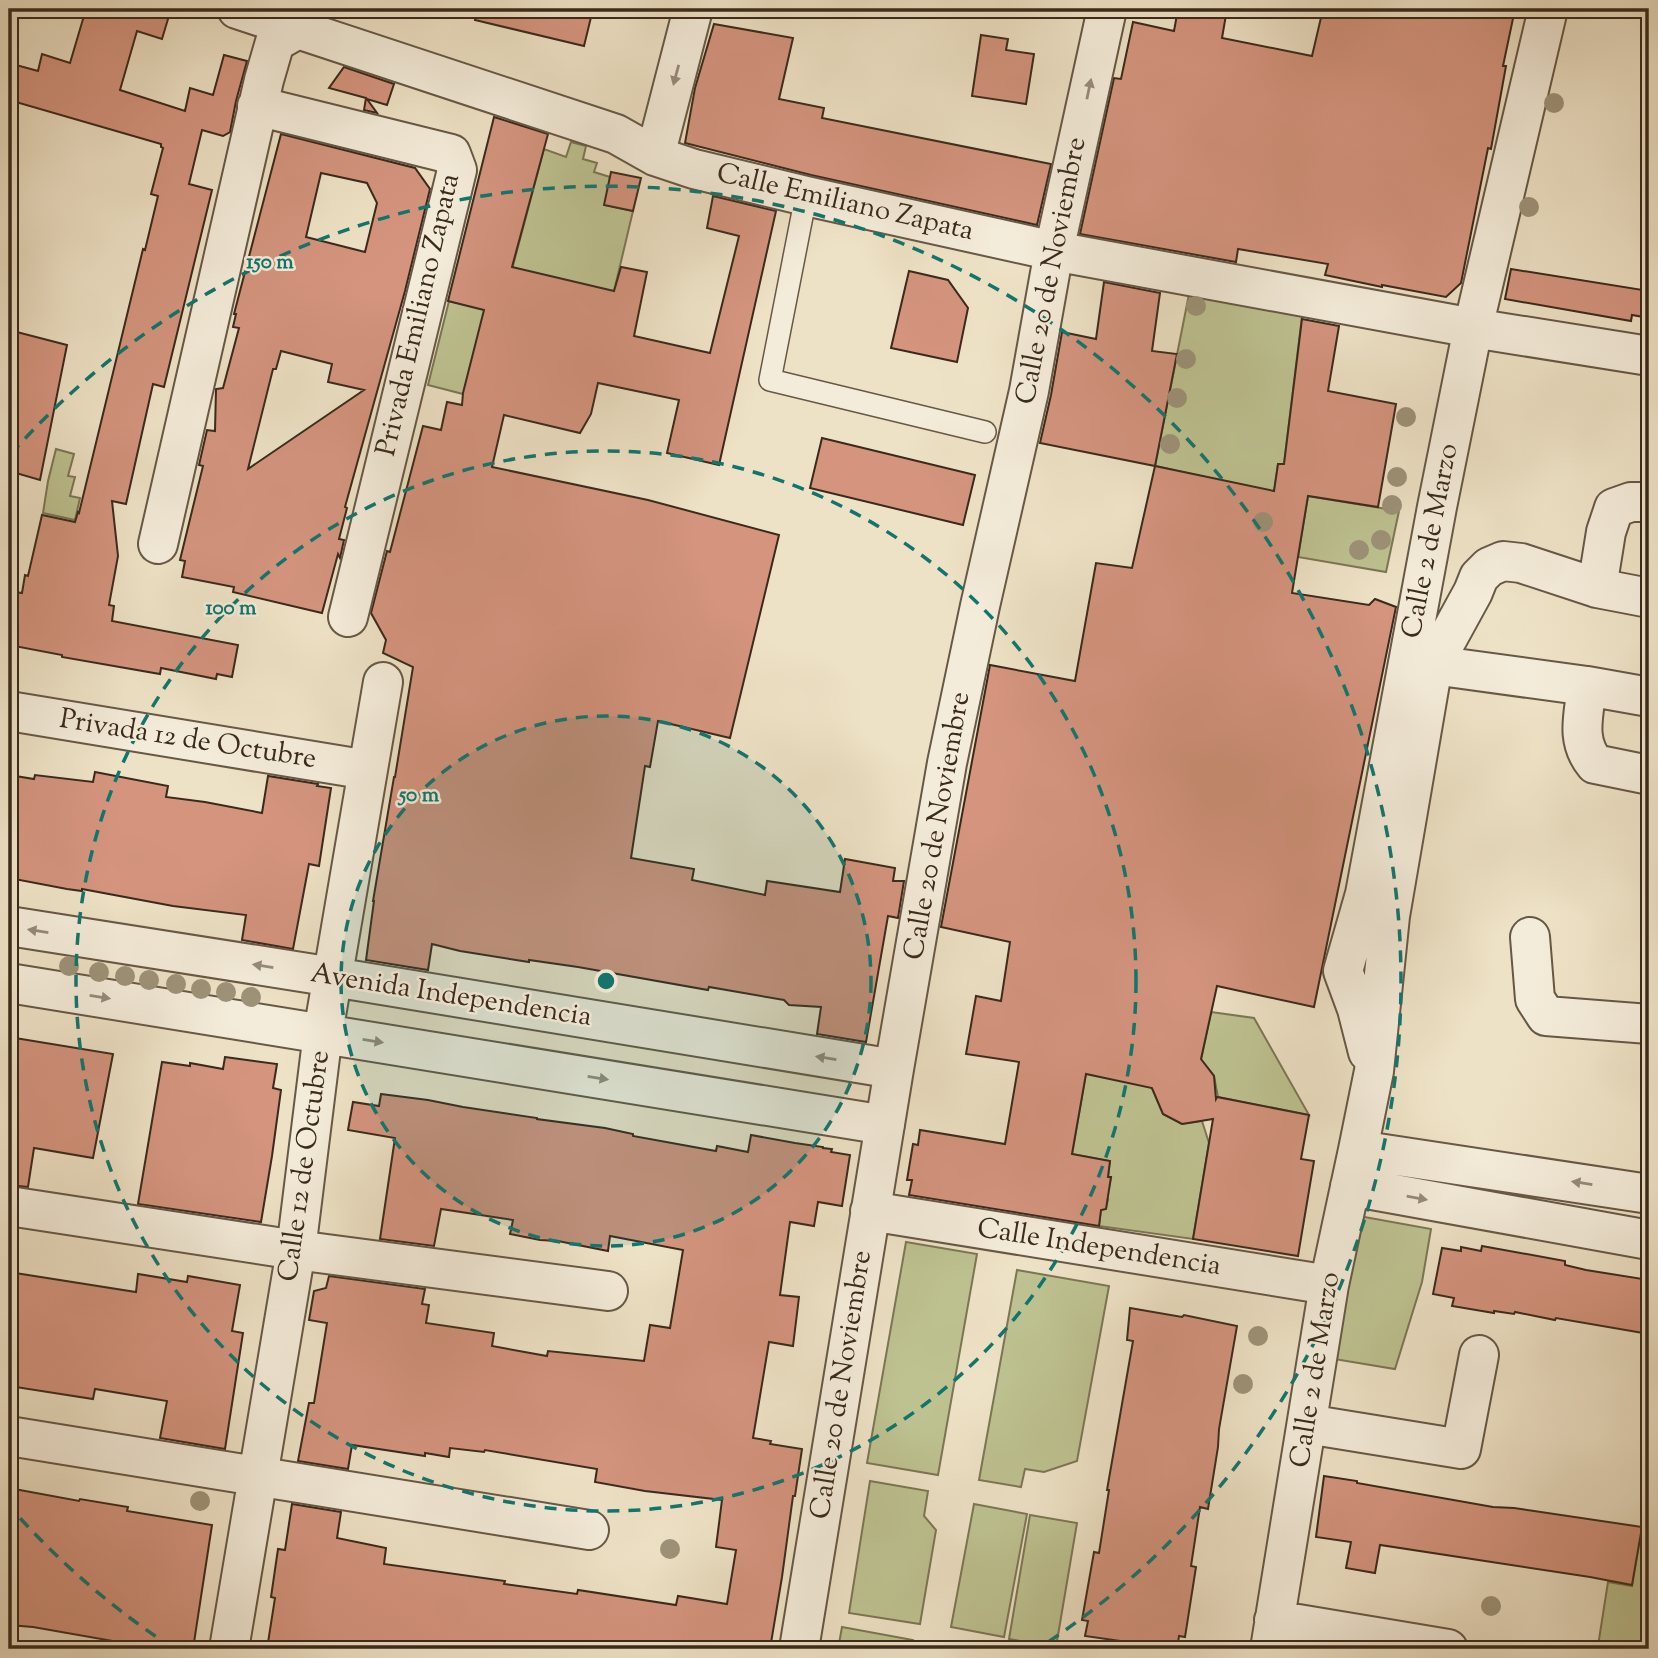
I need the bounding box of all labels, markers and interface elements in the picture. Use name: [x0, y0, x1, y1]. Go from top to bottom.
one-way arrow: [670, 64, 681, 86]
one-way arrow: [1084, 78, 1095, 100]
street label: Calle 20 de Noviembre: [1006, 134, 1098, 408]
street label: Calle Emiliano Zapata: [713, 154, 978, 252]
street label: Privada Emiliano Zapata: [367, 170, 471, 460]
text: 150 m: [246, 248, 294, 278]
street label: Calle 2 de Marzo: [1393, 440, 1469, 642]
text: 100 m: [206, 594, 257, 624]
street label: Calle 20 de Noviembre: [895, 689, 981, 963]
street label: Privada 12 de Octubre: [57, 700, 319, 780]
text: 50 m: [397, 781, 440, 811]
one-way arrow: [27, 925, 49, 936]
street label: Avenida Independencia: [308, 954, 595, 1038]
one-way arrow: [252, 960, 274, 971]
centre of rings: [594, 969, 618, 993]
one-way arrow: [89, 992, 111, 1003]
one-way arrow: [362, 1036, 384, 1047]
street label: Calle 12 de Octubre: [269, 1048, 341, 1284]
one-way arrow: [815, 1052, 837, 1063]
one-way arrow: [587, 1073, 609, 1084]
one-way arrow: [1571, 1178, 1593, 1189]
one-way arrow: [1406, 1193, 1428, 1204]
street label: Calle Independencia: [974, 1209, 1224, 1287]
street label: Calle 20 de Noviembre: [801, 1248, 883, 1522]
street label: Calle 2 de Marzo: [1281, 1269, 1351, 1471]

